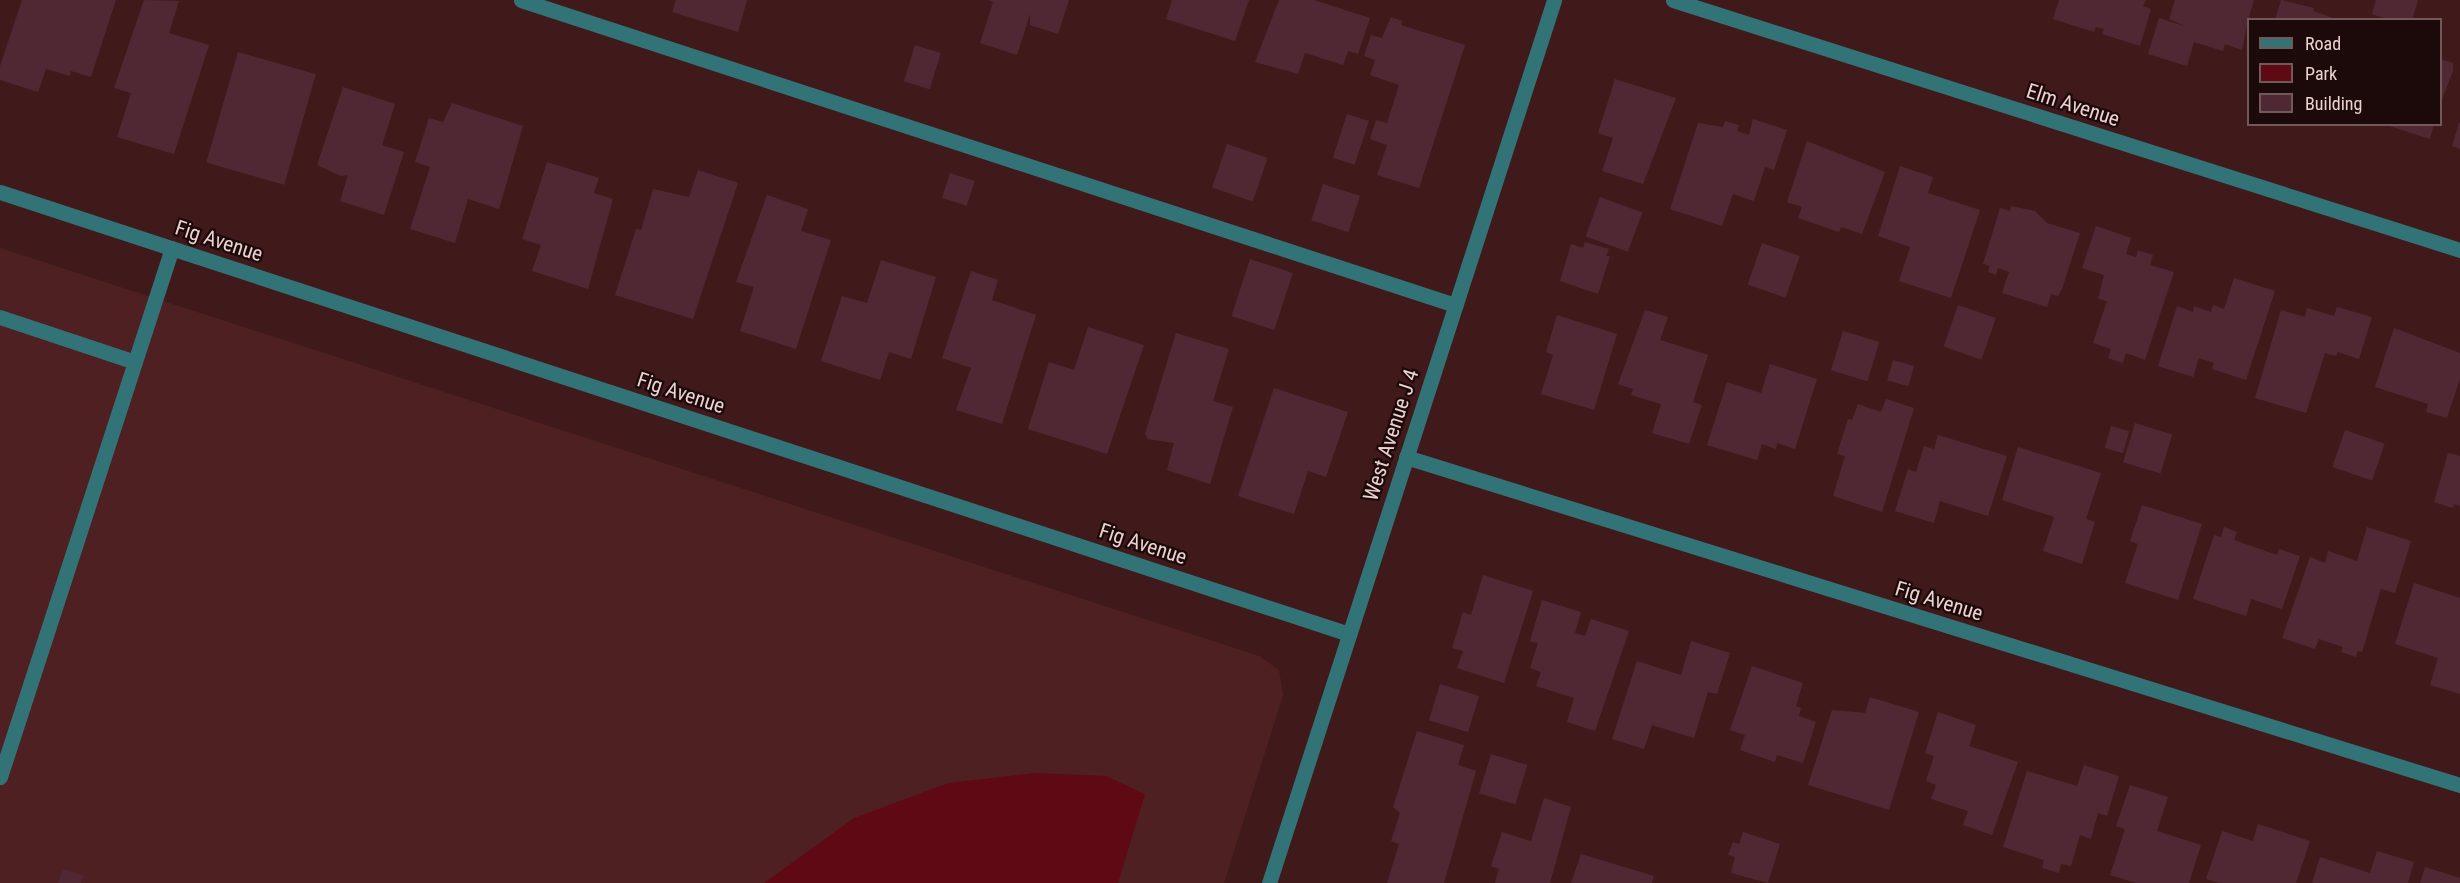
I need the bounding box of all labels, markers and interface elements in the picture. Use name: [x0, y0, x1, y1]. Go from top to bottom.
legend: [2247, 18, 2442, 126]
text: Road: [2305, 33, 2341, 54]
text: Park: [2305, 63, 2337, 84]
street label: Elm Avenue: [2023, 78, 2123, 132]
text: Building: [2305, 93, 2362, 114]
street label: Fig Avenue: [172, 215, 266, 267]
street label: West Avenue J 4: [1358, 366, 1424, 504]
street label: Fig Avenue: [634, 367, 728, 419]
street label: Fig Avenue: [1096, 518, 1190, 570]
street label: Fig Avenue: [1892, 576, 1986, 626]

